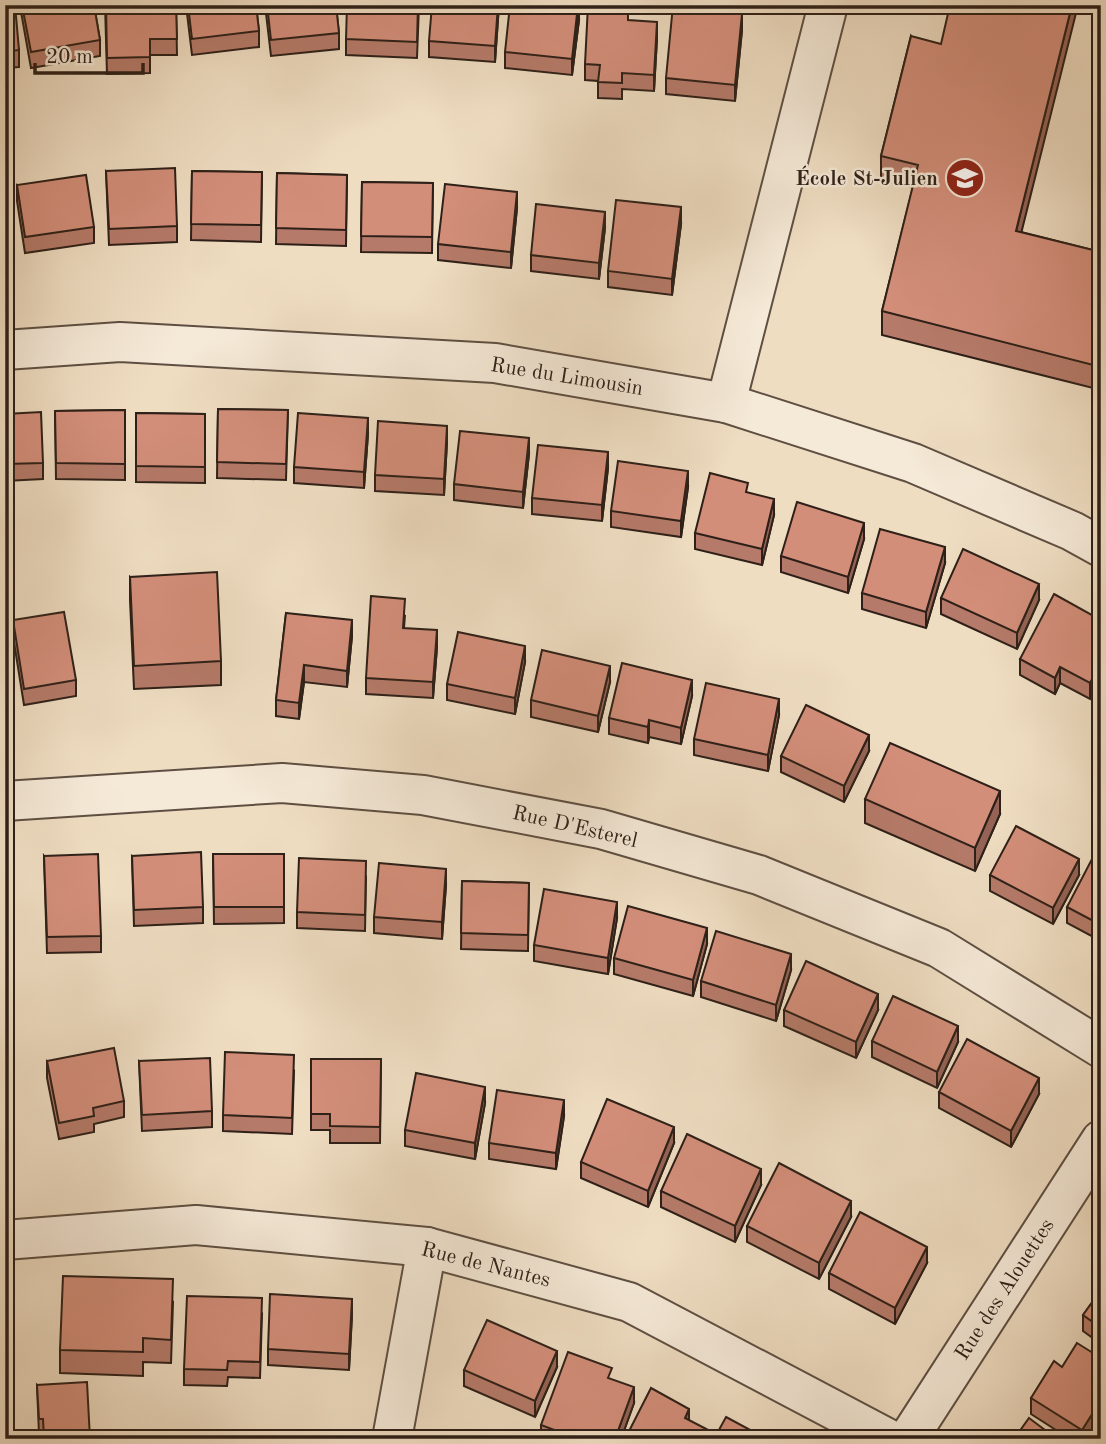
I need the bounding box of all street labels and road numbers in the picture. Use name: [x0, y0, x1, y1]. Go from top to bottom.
street label: Rue du Limousin: [489, 355, 644, 400]
street label: Rue D'Esterel: [510, 803, 640, 852]
street label: Rue des Alouettes: [952, 1215, 1059, 1364]
street label: Rue de Nantes: [419, 1239, 552, 1292]

